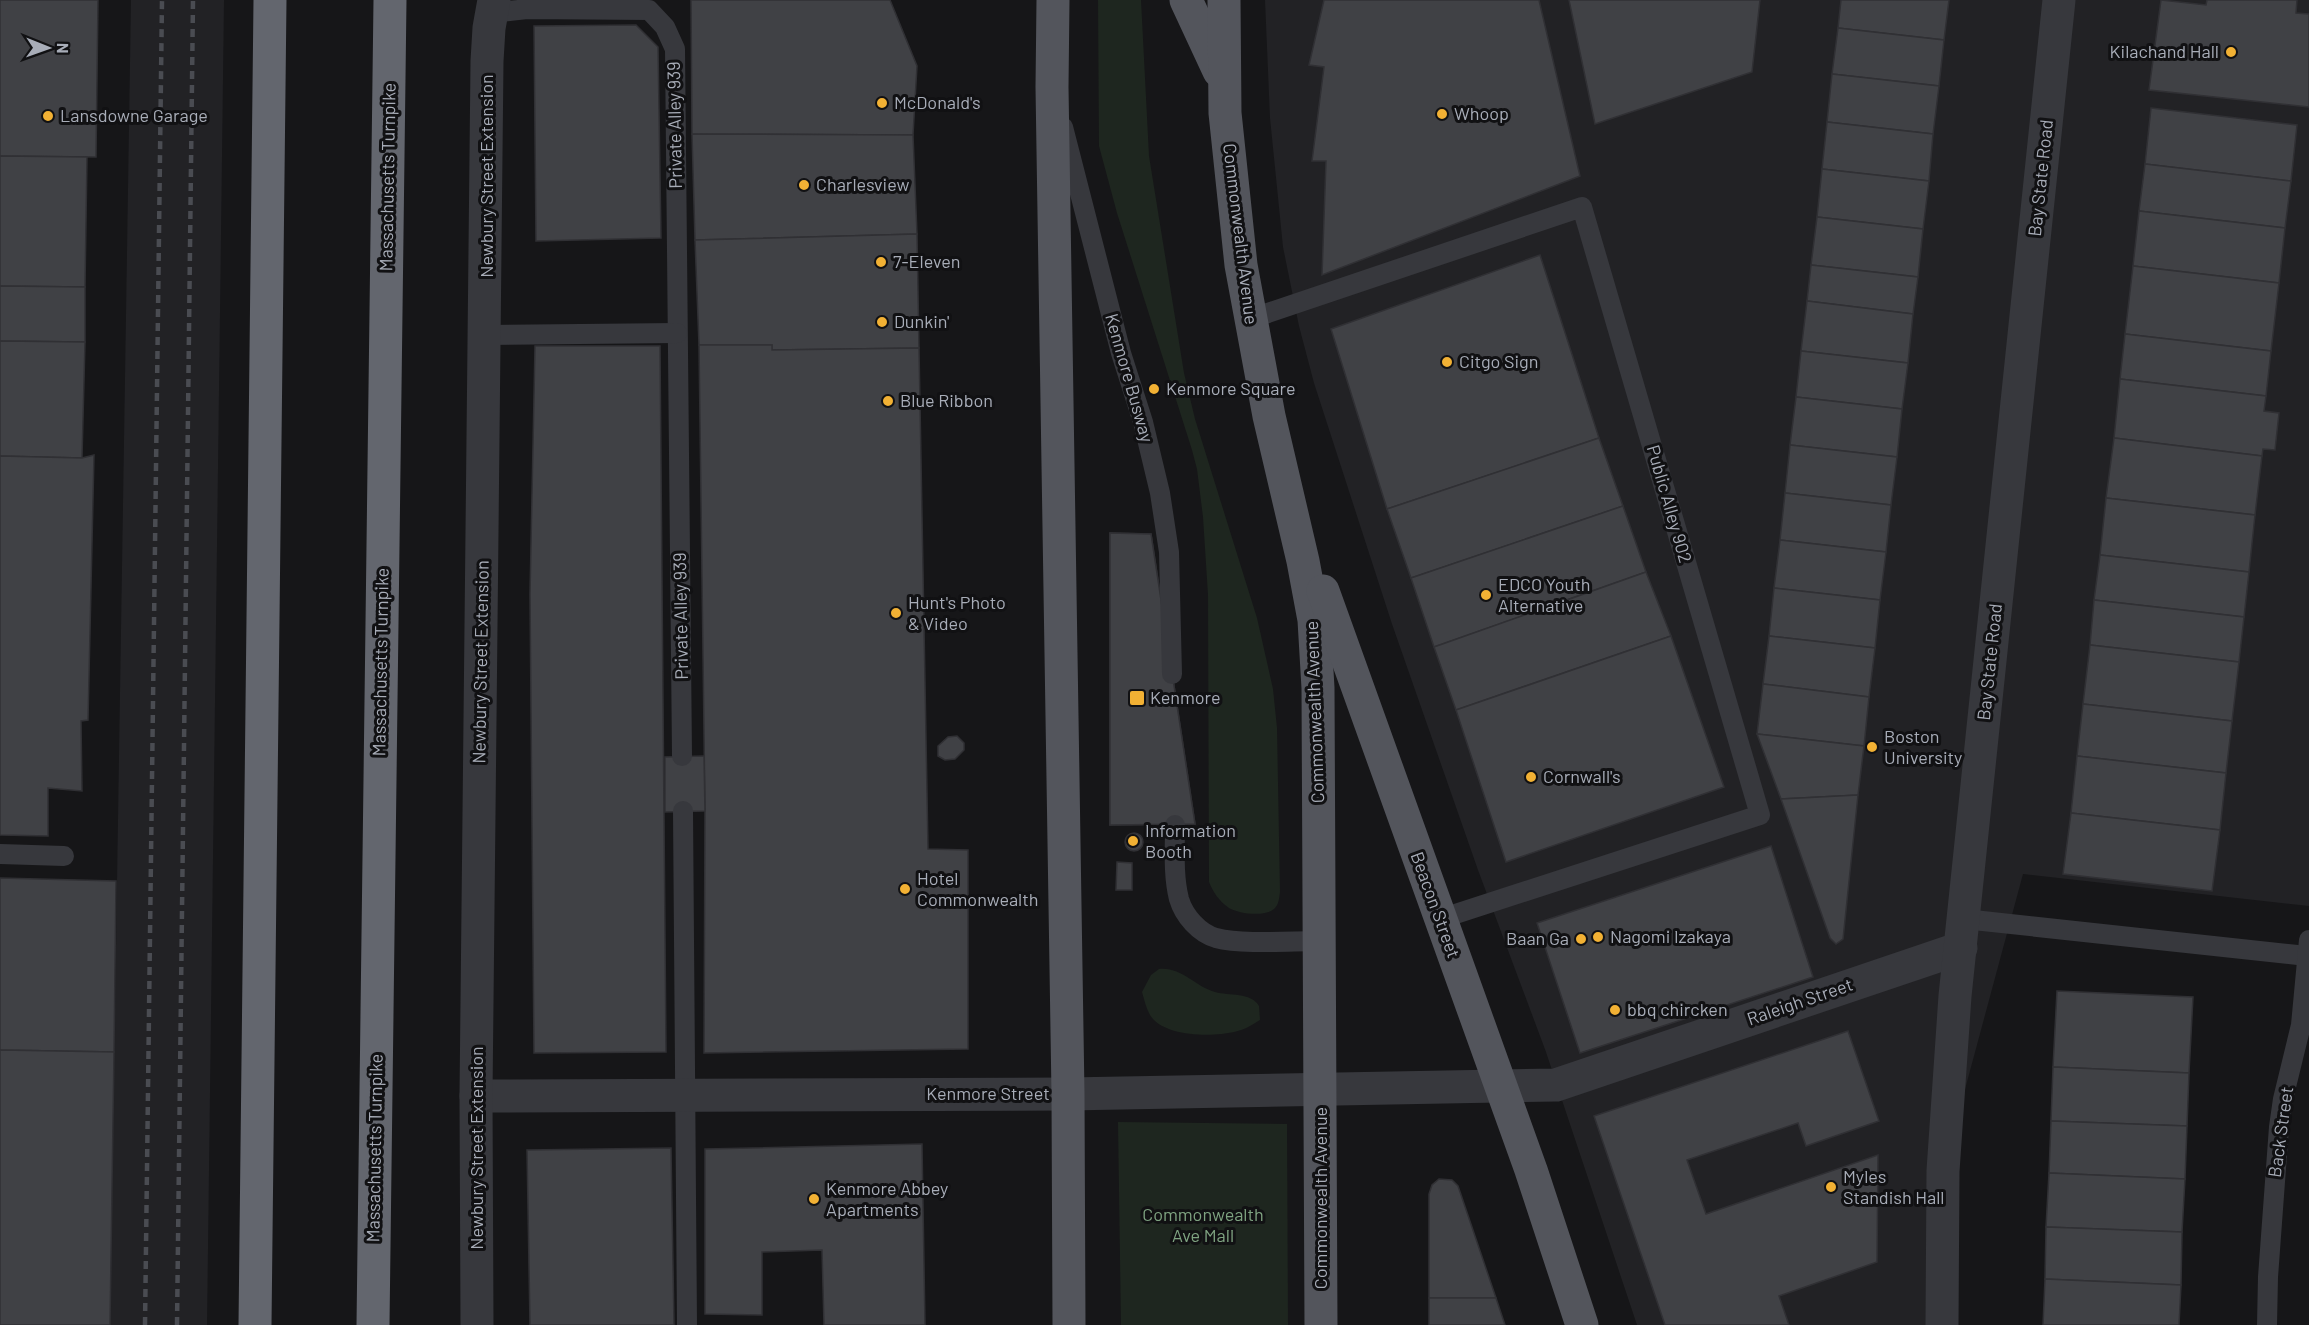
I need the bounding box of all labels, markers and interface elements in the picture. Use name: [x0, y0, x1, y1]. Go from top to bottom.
north arrow: [18, 18, 78, 78]
place label: Kilachand Hall: [2110, 40, 2219, 62]
text: N: [54, 43, 73, 54]
marker: Kilachand Hall: [2224, 45, 2238, 59]
street label: Private Alley 939: [662, 61, 686, 189]
street label: Newbury Street Extension: [475, 74, 497, 278]
street label: Massachusetts Turnpike: [374, 82, 400, 272]
place label: McDonald's: [894, 91, 981, 113]
marker: McDonald's: [875, 96, 889, 110]
place label: Whoop: [1454, 102, 1509, 124]
place label: Lansdowne Garage: [60, 104, 208, 126]
marker: Whoop: [1435, 107, 1449, 121]
marker: Lansdowne Garage: [41, 109, 55, 123]
street label: Bay State Road: [2023, 118, 2057, 238]
street label: Commonwealth Avenue: [1219, 142, 1263, 326]
place label: Charlesview: [816, 173, 910, 195]
marker: Charlesview: [797, 178, 811, 192]
place label: 7-Eleven: [893, 250, 961, 272]
marker: 7-Eleven: [874, 255, 888, 269]
place label: Dunkin': [894, 310, 949, 332]
street label: Kenmore Busway: [1101, 311, 1159, 445]
marker: Dunkin': [875, 315, 889, 329]
place label: Citgo Sign: [1459, 350, 1538, 372]
marker: Citgo Sign: [1440, 355, 1454, 369]
place label: Kenmore Square: [1166, 377, 1296, 399]
marker: Kenmore Square: [1147, 382, 1161, 396]
place label: Blue Ribbon: [900, 389, 993, 411]
marker: Blue Ribbon: [881, 394, 895, 408]
street label: Public Alley 902: [1643, 442, 1697, 565]
street label: Private Alley 939: [668, 552, 692, 680]
street label: Newbury Street Extension: [467, 560, 493, 764]
street label: Massachusetts Turnpike: [367, 567, 393, 757]
place label: EDCO Youth Alternative: [1498, 573, 1591, 616]
marker: EDCO Youth Alternative: [1479, 588, 1493, 602]
place label: Hunt's Photo & Video: [908, 591, 1006, 634]
street label: Bay State Road: [1972, 602, 2006, 722]
marker: Hunt's Photo & Video: [889, 606, 903, 620]
street label: Commonwealth Avenue: [1300, 621, 1328, 804]
place label: Kenmore: [1150, 686, 1221, 708]
marker: Kenmore: [1128, 689, 1146, 707]
place label: Boston University: [1884, 725, 1962, 768]
marker: Boston University: [1865, 740, 1879, 754]
place label: Cornwall's: [1543, 765, 1621, 787]
marker: Cornwall's: [1524, 770, 1538, 784]
place label: Information Booth: [1145, 819, 1236, 862]
marker: Information Booth: [1126, 834, 1140, 848]
street label: Beacon Street: [1407, 848, 1465, 961]
place label: Hotel Commonwealth: [917, 867, 1038, 910]
marker: Hotel Commonwealth: [898, 882, 912, 896]
place label: Nagomi Izakaya: [1610, 925, 1731, 947]
place label: Baan Ga: [1506, 927, 1569, 949]
marker: Nagomi Izakaya: [1591, 930, 1605, 944]
marker: Baan Ga: [1574, 932, 1588, 946]
street label: Raleigh Street: [1744, 973, 1856, 1029]
place label: bbq chircken: [1627, 998, 1728, 1020]
marker: bbq chircken: [1608, 1003, 1622, 1017]
street label: Newbury Street Extension: [465, 1046, 487, 1250]
street label: Massachusetts Turnpike: [361, 1053, 387, 1243]
street label: Kenmore Street: [926, 1082, 1050, 1104]
street label: Back Street: [2263, 1085, 2297, 1179]
street label: Commonwealth Avenue: [1309, 1107, 1331, 1289]
place label: Myles Standish Hall: [1843, 1165, 1944, 1208]
place label: Kenmore Abbey Apartments: [826, 1177, 948, 1220]
marker: Myles Standish Hall: [1824, 1180, 1838, 1194]
marker: Kenmore Abbey Apartments: [807, 1192, 821, 1206]
park label: Commonwealth Ave Mall: [1142, 1203, 1264, 1246]

